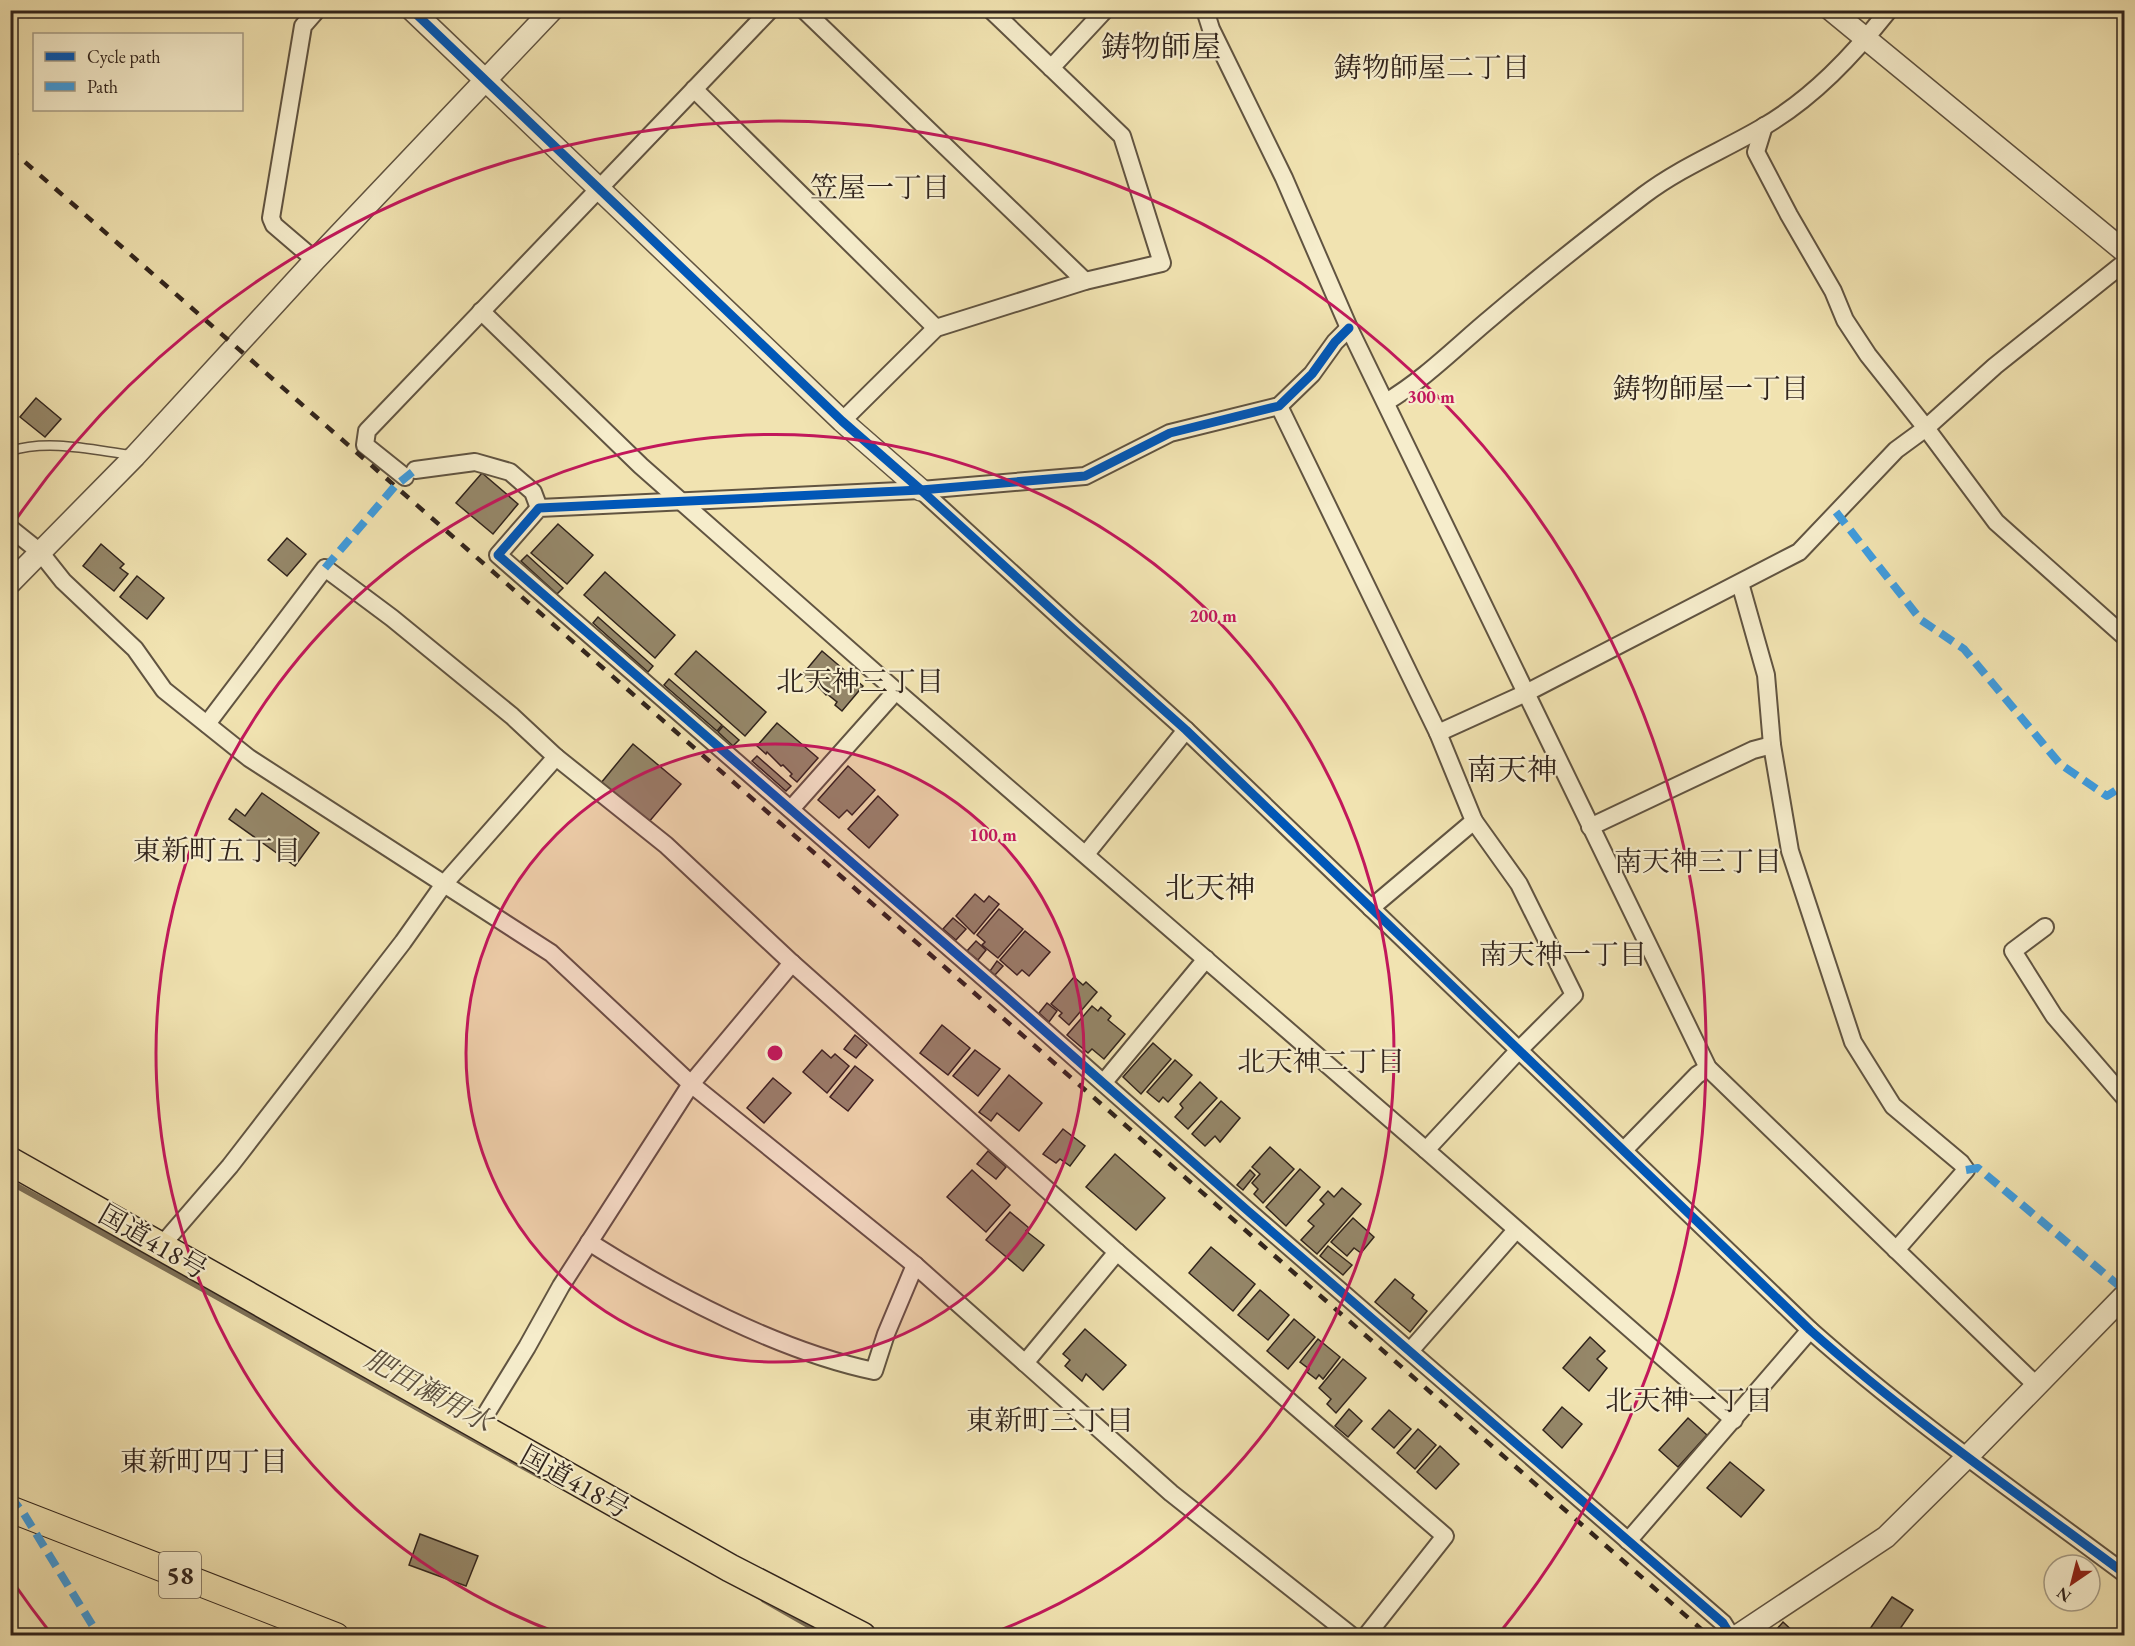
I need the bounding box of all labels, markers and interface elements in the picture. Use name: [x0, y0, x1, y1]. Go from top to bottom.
district label: 鋳物師屋: [1101, 27, 1221, 66]
legend: [33, 33, 243, 111]
text: Cycle path: [87, 45, 161, 68]
district label: 鋳物師屋二丁目: [1334, 49, 1530, 85]
text: Path: [87, 75, 118, 98]
district label: 笠屋一丁目: [810, 169, 950, 205]
district label: 鋳物師屋一丁目: [1613, 370, 1809, 406]
text: 300 m: [1407, 385, 1455, 408]
text: 200 m: [1189, 604, 1237, 627]
district label: 北天神三丁目: [776, 663, 944, 699]
district label: 南天神: [1467, 750, 1557, 789]
text: 100 m: [969, 823, 1017, 846]
district label: 東新町五丁目: [133, 832, 301, 868]
district label: 南天神三丁目: [1614, 843, 1782, 879]
district label: 北天神: [1165, 868, 1255, 907]
district label: 南天神一丁目: [1479, 936, 1647, 972]
centre of rings: [765, 1043, 785, 1063]
district label: 北天神二丁目: [1237, 1043, 1405, 1079]
street label: 国道418号: [93, 1196, 214, 1287]
water label: 肥田瀬用水: [359, 1340, 502, 1441]
district label: 北天神一丁目: [1605, 1382, 1773, 1418]
district label: 東新町三丁目: [966, 1402, 1134, 1438]
street label: 国道418号: [514, 1437, 636, 1526]
district label: 東新町四丁目: [120, 1443, 288, 1479]
road number: 58: [159, 1552, 201, 1598]
north arrow: [2042, 1553, 2102, 1613]
text: N: [2052, 1583, 2075, 1607]

